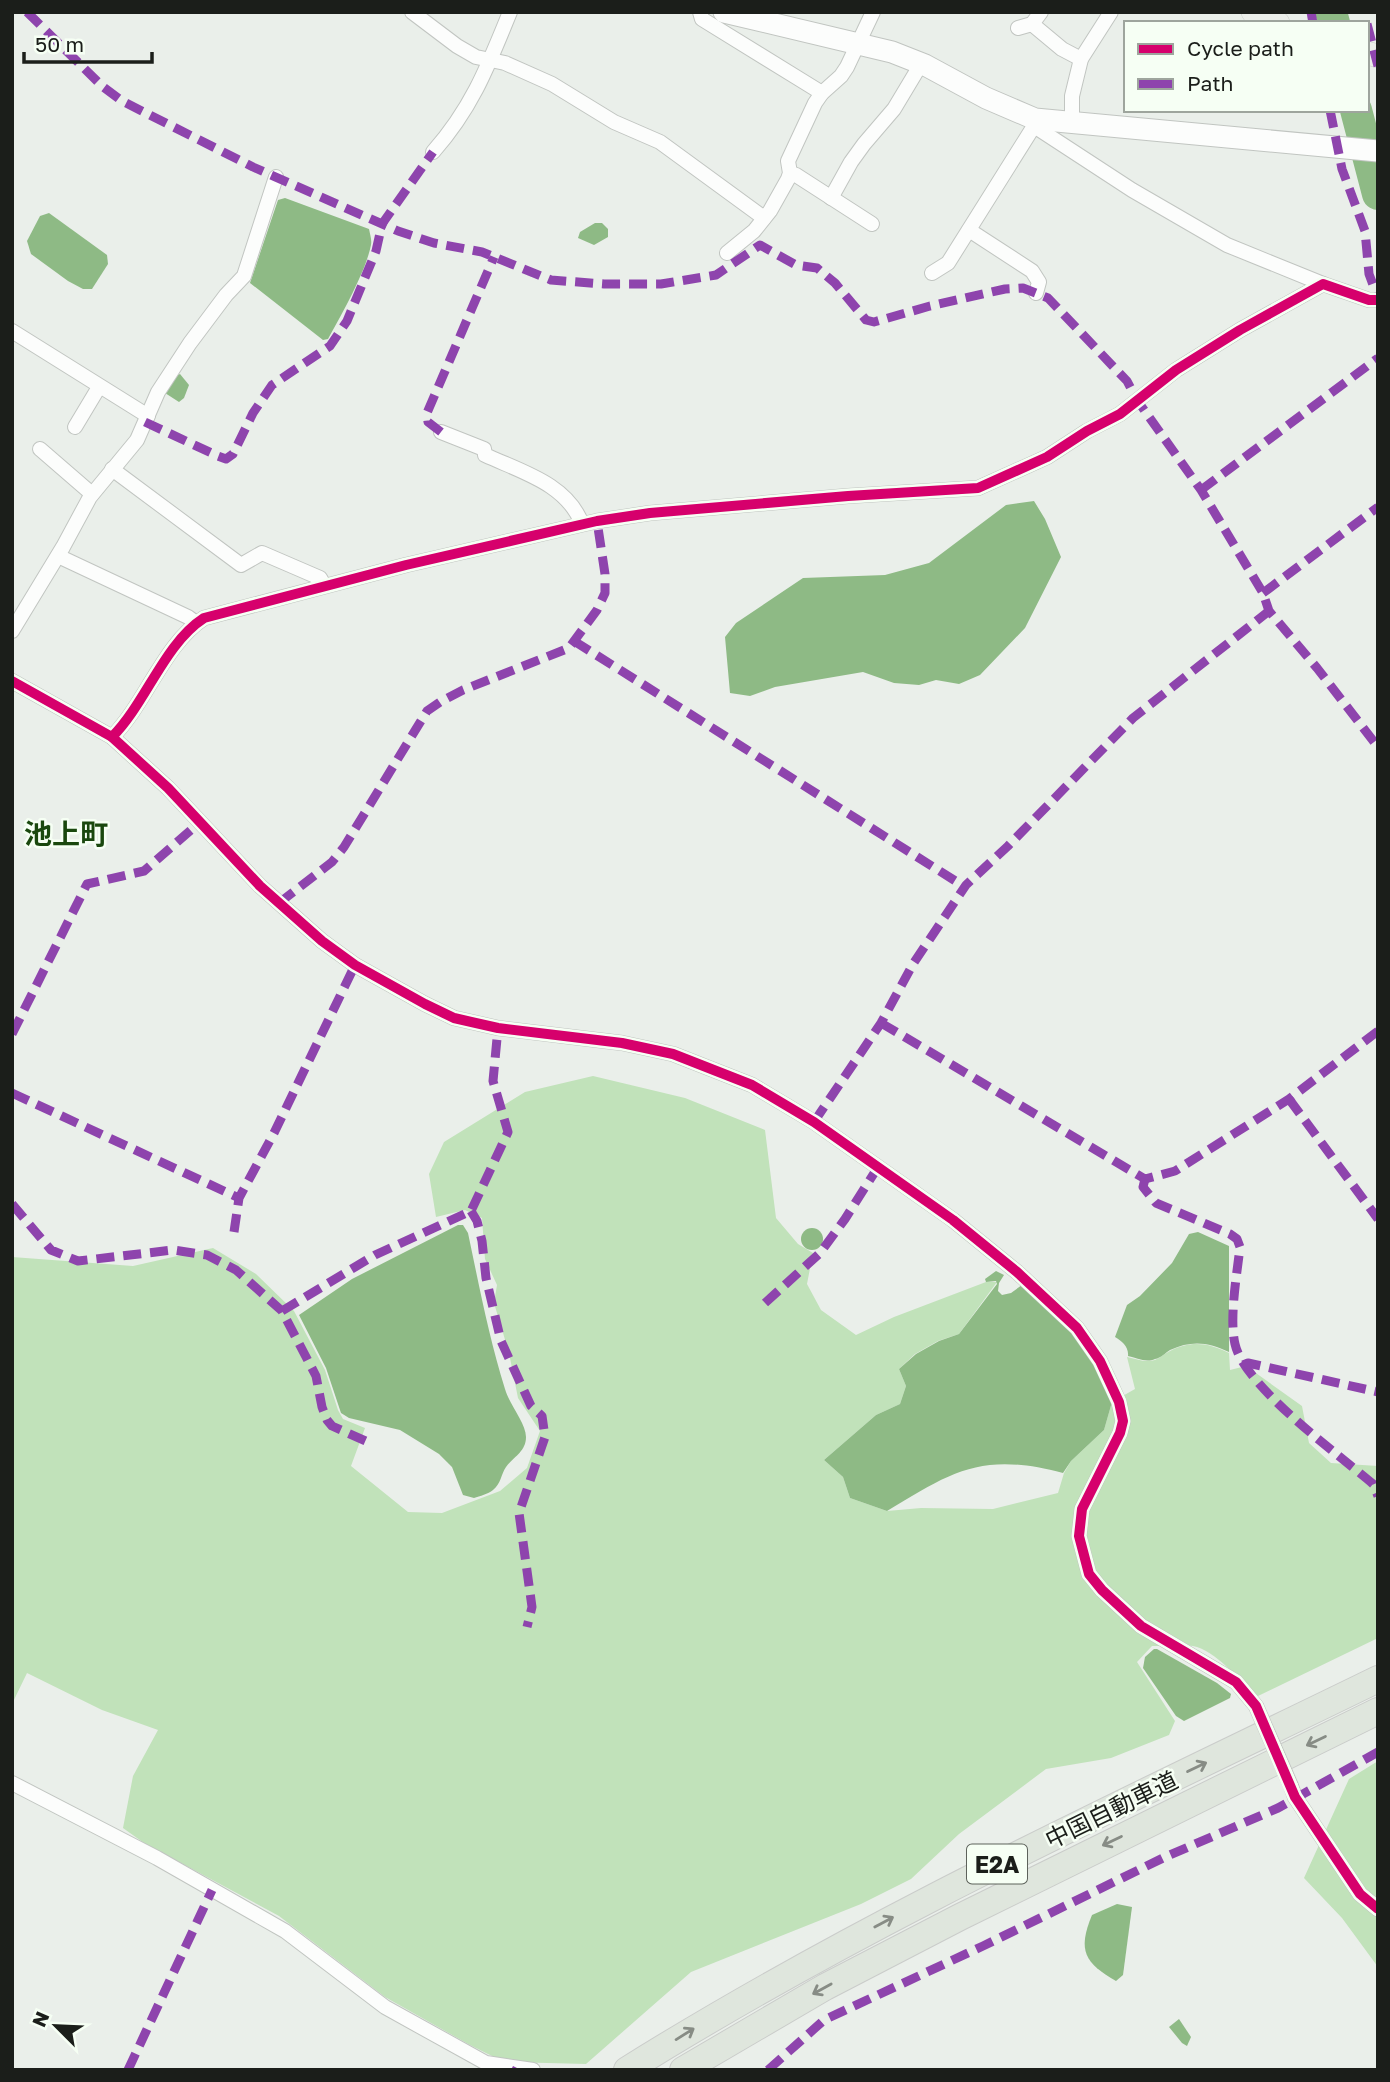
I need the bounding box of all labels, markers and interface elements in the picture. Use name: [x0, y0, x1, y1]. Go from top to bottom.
scale bar: [24, 21, 152, 65]
legend: [1124, 21, 1369, 112]
text: 50 m: [35, 31, 84, 57]
text: Cycle path: [1187, 35, 1294, 61]
text: Path: [1187, 70, 1234, 96]
district label: 池上町: [24, 817, 108, 850]
one-way arrow: [1306, 1735, 1327, 1749]
one-way arrow: [1186, 1760, 1207, 1774]
street label: 中国自動車道: [1040, 1764, 1182, 1854]
one-way arrow: [1102, 1835, 1123, 1849]
road number: E2A: [967, 1844, 1027, 1884]
one-way arrow: [873, 1915, 894, 1929]
one-way arrow: [812, 1983, 833, 1996]
north arrow: [21, 1991, 91, 2061]
text: N: [27, 2008, 53, 2030]
one-way arrow: [675, 2026, 695, 2040]

